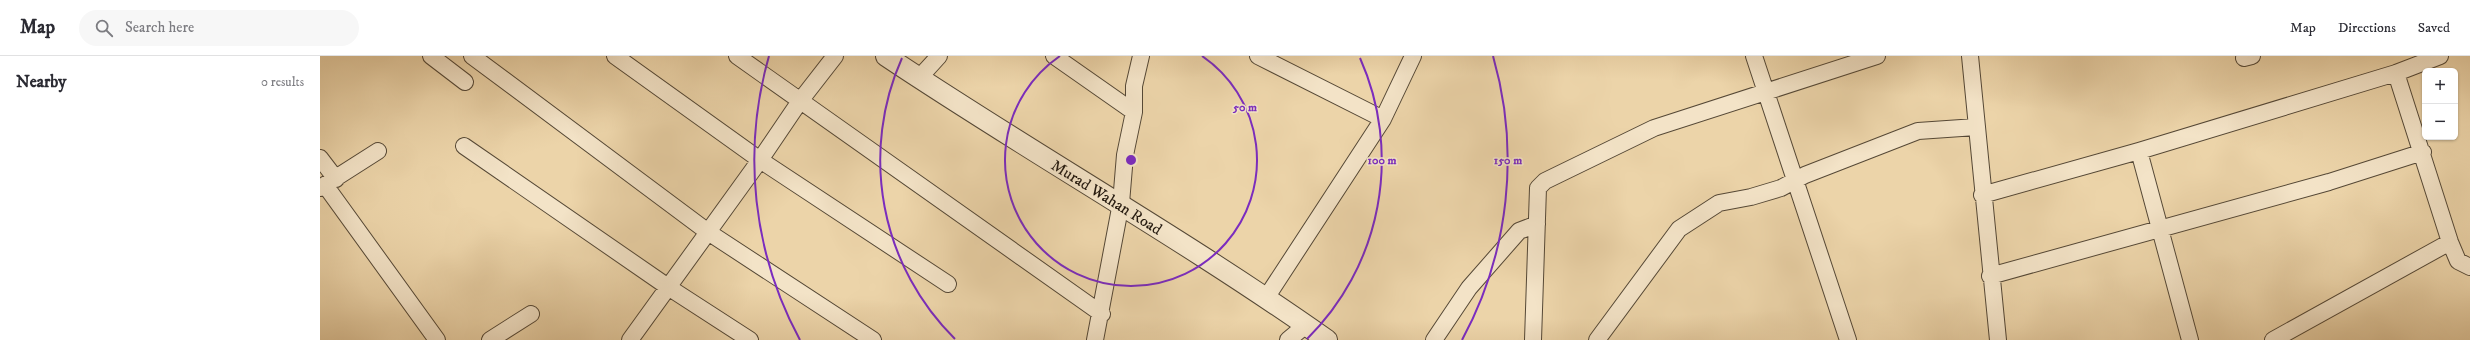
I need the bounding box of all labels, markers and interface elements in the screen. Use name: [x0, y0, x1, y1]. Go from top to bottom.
search box: [79, 10, 359, 46]
text: Map: [20, 16, 55, 39]
icon: search: [93, 17, 115, 39]
text: Search here: [125, 18, 194, 37]
text: Map: [2290, 19, 2316, 37]
text: Directions: [2338, 19, 2396, 37]
text: Saved: [2418, 19, 2450, 37]
map controls: [2422, 68, 2458, 140]
button: +: [2422, 68, 2458, 104]
text: Nearby: [16, 71, 66, 93]
text: 0 results: [261, 74, 304, 90]
text: 50 m: [1232, 100, 1257, 115]
button: −: [2422, 104, 2458, 140]
centre of rings: [1124, 153, 1138, 167]
text: 100 m: [1368, 153, 1396, 168]
text: 150 m: [1494, 153, 1522, 168]
street label: Murad Wahan Road: [1047, 155, 1166, 239]

